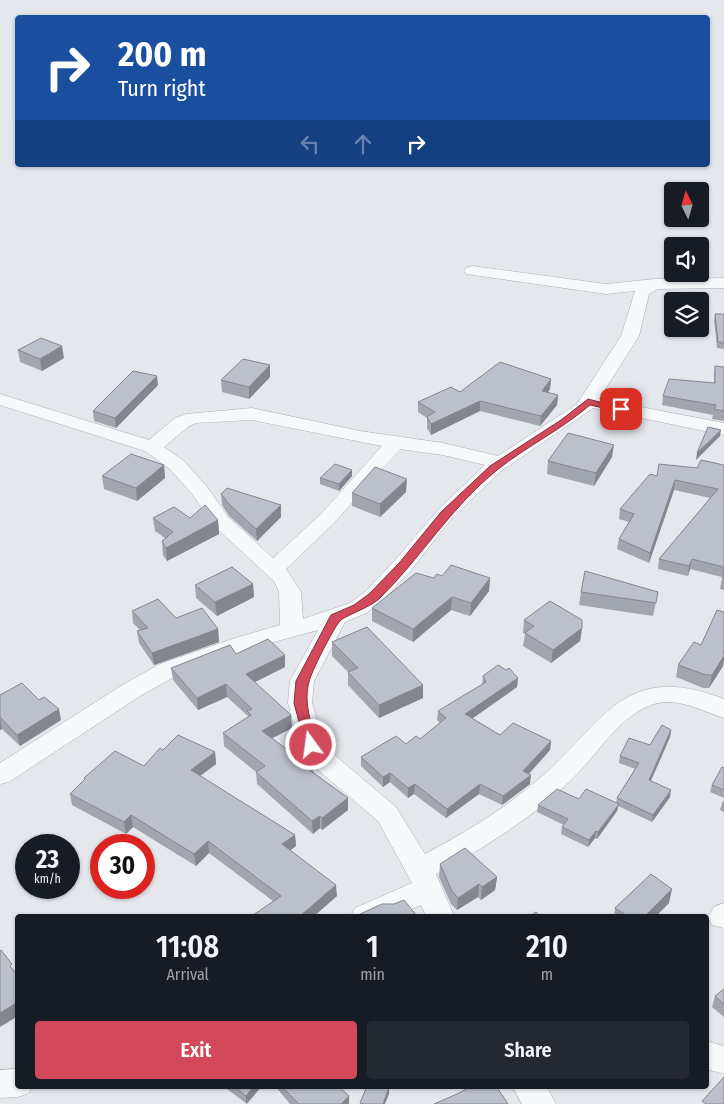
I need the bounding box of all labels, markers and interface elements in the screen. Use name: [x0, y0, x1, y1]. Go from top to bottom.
text: 200 m: [118, 33, 206, 75]
icon: right: [35, 35, 100, 100]
text: Turn right: [118, 75, 206, 102]
icon: left: [296, 130, 324, 158]
icon: ahead: [349, 130, 377, 158]
icon: right: [402, 130, 430, 158]
north arrow: [664, 182, 709, 228]
map controls: [664, 182, 709, 337]
button: sound: [664, 237, 709, 282]
button: layers: [664, 292, 709, 337]
pin: [600, 388, 642, 430]
icon: arrive: [607, 395, 635, 423]
position arrow: [284, 718, 336, 770]
speed limit sign: 30: [90, 834, 155, 899]
text: 23: [36, 845, 59, 875]
text: km/h: [34, 872, 61, 886]
text: 11:08: [156, 929, 219, 965]
text: 1: [366, 929, 379, 965]
text: 210: [526, 929, 568, 965]
text: Arrival: [166, 965, 209, 984]
text: min: [360, 965, 385, 984]
text: m: [541, 965, 553, 984]
button: Exit: [35, 1021, 357, 1079]
button: Share: [367, 1021, 689, 1079]

